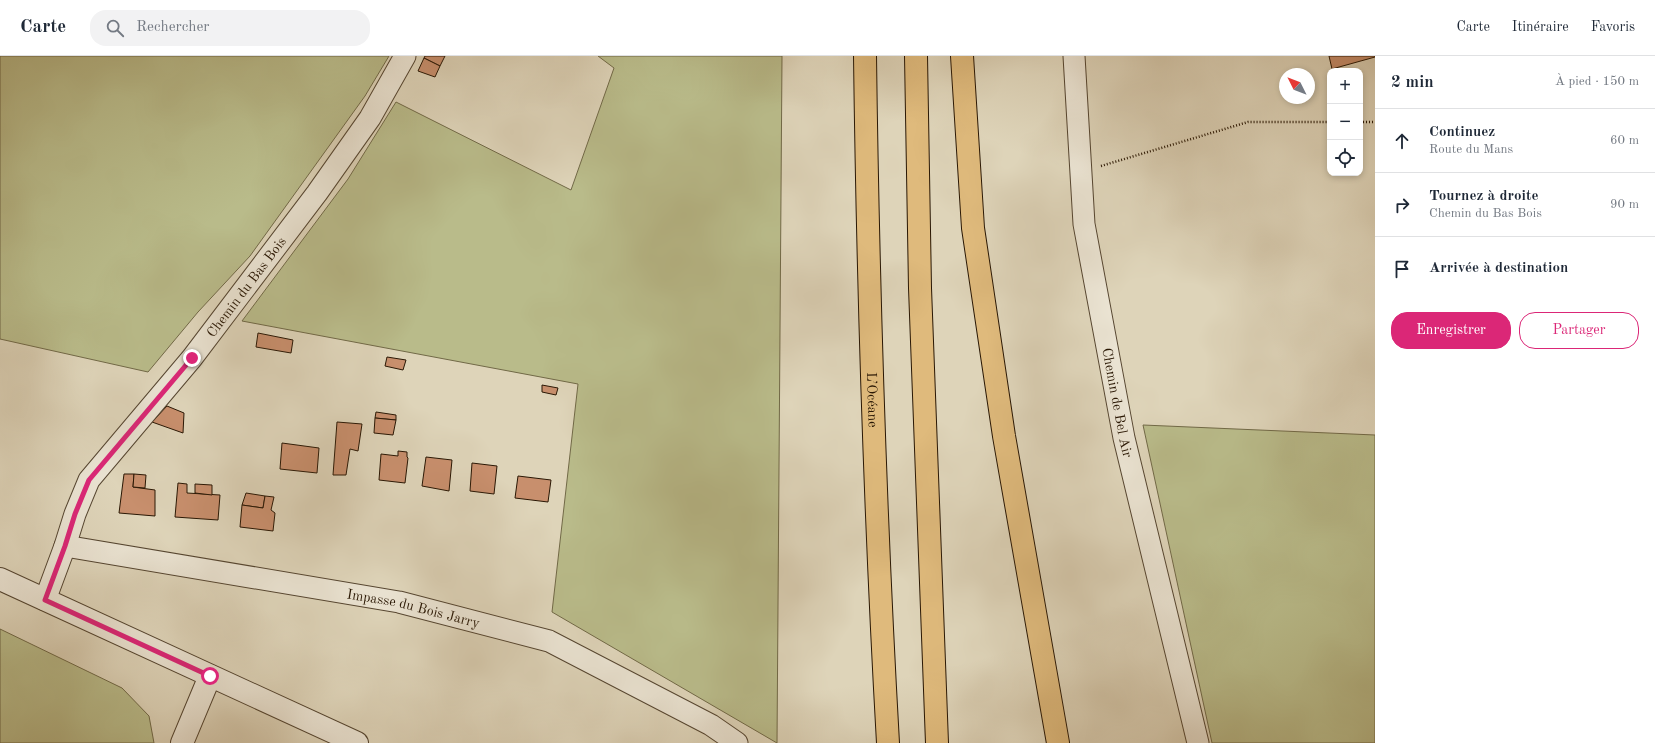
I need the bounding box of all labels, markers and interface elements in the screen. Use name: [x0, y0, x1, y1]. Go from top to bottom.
search box: [90, 10, 370, 46]
icon: search: [104, 17, 126, 39]
text: Carte: [20, 18, 66, 37]
text: Rechercher: [136, 20, 209, 35]
text: Carte: [1456, 20, 1490, 34]
text: Itinéraire: [1512, 20, 1569, 34]
text: Favoris: [1591, 20, 1635, 34]
north arrow: [1279, 68, 1315, 104]
map controls: [1327, 68, 1363, 176]
button: +: [1327, 68, 1363, 104]
text: 2 min: [1391, 74, 1434, 91]
text: À pied · 150 m: [1555, 75, 1639, 88]
button: −: [1327, 104, 1363, 140]
text: Continuez: [1429, 125, 1495, 140]
icon: ahead: [1391, 130, 1413, 152]
text: 60 m: [1610, 134, 1639, 147]
button: locate: [1327, 140, 1363, 176]
text: Route du Mans: [1429, 143, 1513, 156]
text: Tournez à droite: [1429, 189, 1539, 204]
icon: right: [1391, 194, 1413, 216]
text: 90 m: [1610, 198, 1639, 211]
text: Chemin du Bas Bois: [1429, 207, 1542, 220]
street label: Chemin du Bas Bois: [205, 235, 289, 340]
icon: arrive: [1391, 258, 1413, 280]
text: Arrivée à destination: [1429, 261, 1568, 276]
button: Enregistrer: [1391, 312, 1511, 349]
button: Partager: [1519, 312, 1639, 349]
street label: Chemin de Bel Air: [1099, 347, 1135, 459]
route end: [183, 349, 201, 367]
street label: L’Océane: [864, 372, 880, 428]
street label: Impasse du Bois Jarry: [346, 587, 482, 631]
route start: [201, 667, 219, 685]

